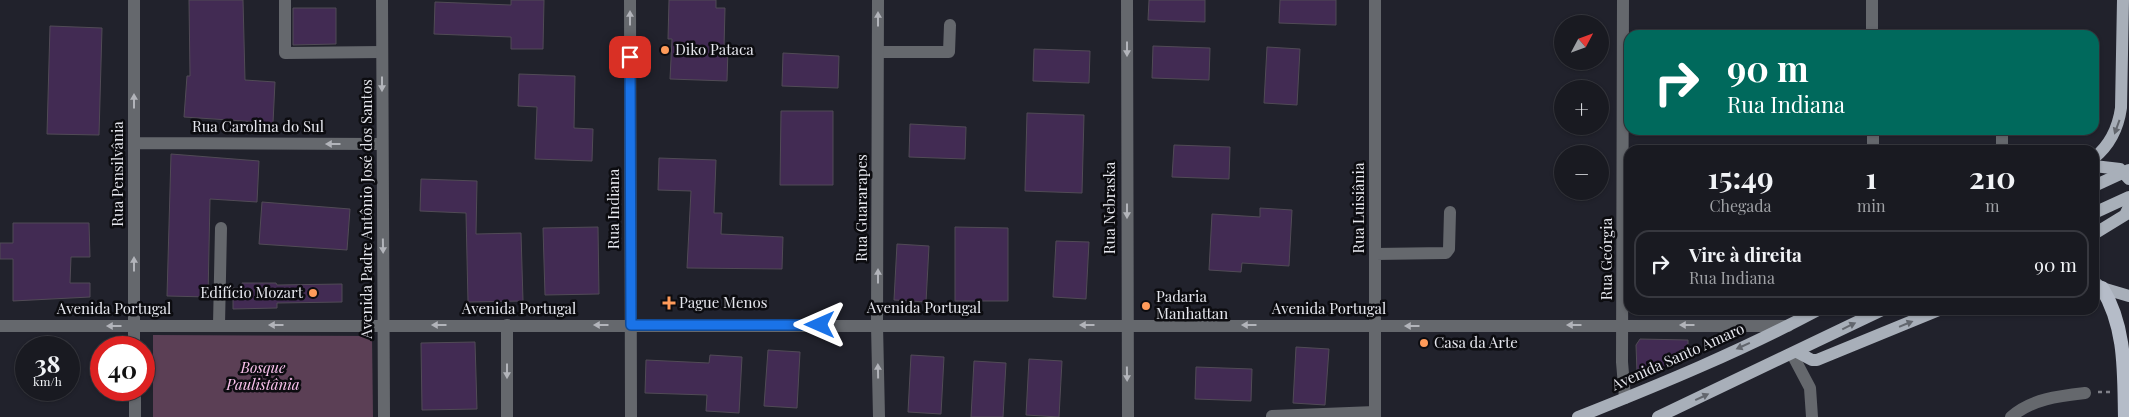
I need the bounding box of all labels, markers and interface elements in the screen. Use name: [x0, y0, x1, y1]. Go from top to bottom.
one-way arrow: [626, 10, 634, 26]
one-way arrow: [874, 10, 882, 26]
north arrow: [1554, 15, 1609, 70]
map controls: [1554, 15, 1609, 200]
pin: [609, 36, 651, 78]
place label: Diko Pataca: [675, 39, 754, 59]
one-way arrow: [1123, 41, 1131, 57]
icon: arrive: [616, 43, 644, 71]
marker: Diko Pataca: [659, 44, 671, 56]
text: 90 m: [1727, 44, 1809, 91]
icon: right: [1644, 50, 1709, 115]
one-way arrow: [378, 76, 386, 92]
street label: Avenida Padre Antônio José dos Santos: [356, 79, 376, 340]
button: +: [1554, 80, 1609, 135]
text: Rua Indiana: [1727, 89, 1845, 119]
one-way arrow: [130, 93, 138, 109]
street label: Rua Carolina do Sul: [192, 116, 324, 136]
one-way arrow: [2113, 120, 2121, 135]
street label: Rua Pensilvânia: [107, 121, 127, 227]
one-way arrow: [325, 140, 341, 148]
button: −: [1554, 145, 1609, 200]
street label: Rua Guararapes: [851, 154, 871, 262]
text: 15:49: [1707, 157, 1774, 197]
text: 1: [1866, 157, 1877, 197]
text: 210: [1969, 157, 2016, 197]
street label: Rua Nebraska: [1099, 161, 1119, 254]
street label: Rua Luisiânia: [1348, 162, 1368, 253]
street label: Rua Indiana: [603, 168, 623, 249]
text: Chegada: [1709, 195, 1772, 216]
text: min: [1857, 195, 1885, 216]
text: m: [1985, 195, 1999, 216]
one-way arrow: [1123, 203, 1131, 219]
street label: Rua Geórgia: [1596, 217, 1616, 300]
one-way arrow: [379, 238, 387, 254]
text: Vire à direita: [1689, 241, 1802, 267]
icon: right: [1646, 250, 1674, 278]
text: 90 m: [2034, 251, 2077, 277]
one-way arrow: [130, 256, 138, 272]
text: Rua Indiana: [1689, 267, 1775, 288]
one-way arrow: [874, 268, 882, 284]
place label: Edifício Mozart: [200, 282, 304, 302]
place label: Padaria Manhattan: [1156, 286, 1228, 323]
marker: Edifício Mozart: [307, 287, 319, 299]
place label: Pague Menos: [679, 292, 767, 312]
marker: Pague Menos: [663, 297, 675, 309]
street label: Avenida Portugal: [866, 297, 981, 317]
street label: Avenida Portugal: [56, 298, 171, 318]
street label: Avenida Portugal: [461, 298, 576, 318]
position arrow: [793, 298, 845, 350]
street label: Avenida Portugal: [1271, 298, 1386, 318]
marker: Padaria Manhattan: [1140, 300, 1152, 312]
street label: Avenida Santo Amaro: [1607, 318, 1747, 395]
one-way arrow: [1899, 320, 1914, 327]
one-way arrow: [268, 321, 284, 329]
one-way arrow: [430, 321, 446, 329]
one-way arrow: [593, 321, 609, 329]
one-way arrow: [1078, 321, 1094, 329]
one-way arrow: [1241, 321, 1257, 329]
one-way arrow: [1566, 321, 1582, 329]
one-way arrow: [1678, 321, 1694, 329]
one-way arrow: [105, 322, 121, 330]
one-way arrow: [1403, 322, 1419, 330]
one-way arrow: [1842, 322, 1856, 330]
place label: Casa da Arte: [1434, 332, 1518, 352]
speed limit sign: 40: [90, 336, 155, 401]
marker: Casa da Arte: [1418, 337, 1430, 349]
one-way arrow: [1736, 342, 1750, 350]
text: 38: [34, 346, 61, 379]
park label: Bosque Paulistânia: [225, 357, 300, 394]
one-way arrow: [503, 363, 511, 379]
one-way arrow: [874, 363, 882, 379]
one-way arrow: [1123, 366, 1131, 382]
text: km/h: [33, 373, 62, 389]
one-way arrow: [1695, 392, 1710, 401]

